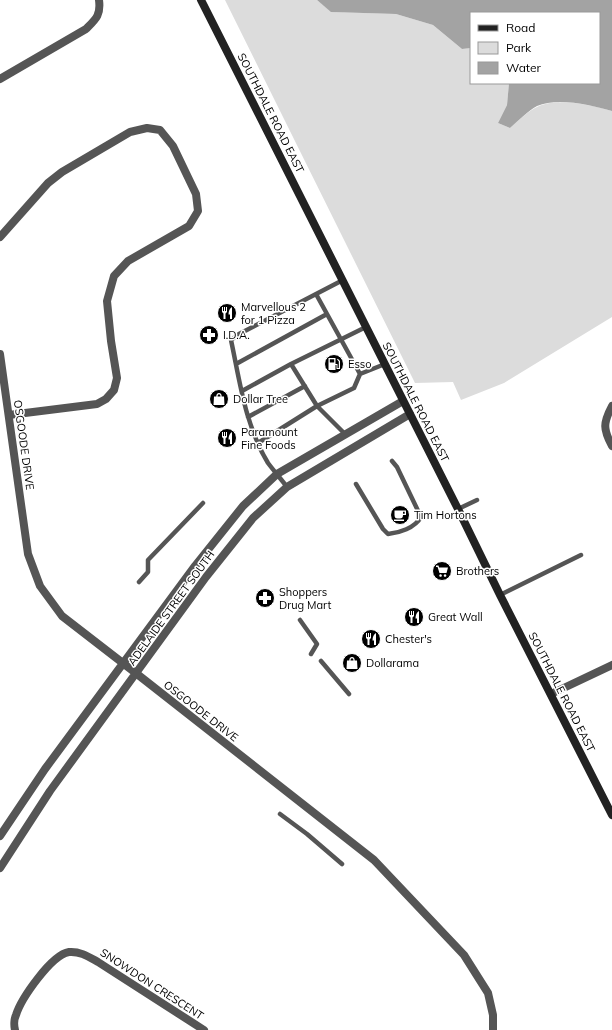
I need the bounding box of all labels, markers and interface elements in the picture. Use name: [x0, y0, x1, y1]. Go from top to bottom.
legend: [470, 12, 600, 84]
text: Road: [506, 20, 535, 35]
text: Park: [506, 40, 532, 55]
street label: SOUTHDALE ROAD EAST: [235, 51, 308, 176]
text: Water: [506, 60, 542, 75]
place label: Marvellous 2 for 1 Pizza: [241, 300, 306, 327]
restaurant icon: Marvellous 2 for 1 Pizza: [216, 302, 238, 324]
pharmacy icon: I.D.A.: [198, 324, 220, 346]
place label: I.D.A.: [223, 328, 250, 342]
street label: SOUTHDALE ROAD EAST: [380, 340, 453, 465]
fuel station icon: Esso: [323, 353, 345, 375]
place label: Esso: [348, 357, 372, 371]
shop icon: Dollar Tree: [208, 388, 230, 410]
place label: Dollar Tree: [233, 392, 288, 406]
street label: OSGOODE DRIVE: [11, 399, 37, 491]
place label: Paramount Fine Foods: [241, 425, 298, 452]
restaurant icon: Paramount Fine Foods: [216, 427, 238, 449]
cafe icon: Tim Hortons: [389, 504, 411, 526]
place label: Tim Hortons: [414, 508, 477, 522]
street label: ADELAIDE STREET SOUTH: [125, 548, 217, 668]
supermarket icon: Brothers: [431, 560, 453, 582]
place label: Brothers: [456, 564, 499, 578]
place label: Shoppers Drug Mart: [279, 585, 331, 612]
pharmacy icon: Shoppers Drug Mart: [254, 587, 276, 609]
restaurant icon: Great Wall: [403, 606, 425, 628]
place label: Great Wall: [428, 610, 483, 624]
restaurant icon: Chester's: [360, 628, 382, 650]
street label: SOUTHDALE ROAD EAST: [526, 630, 599, 755]
place label: Chester's: [385, 632, 432, 646]
shop icon: Dollarama: [341, 652, 363, 674]
place label: Dollarama: [366, 656, 419, 670]
street label: OSGOODE DRIVE: [161, 678, 241, 744]
street label: SNOWDON CRESCENT: [98, 945, 207, 1023]

